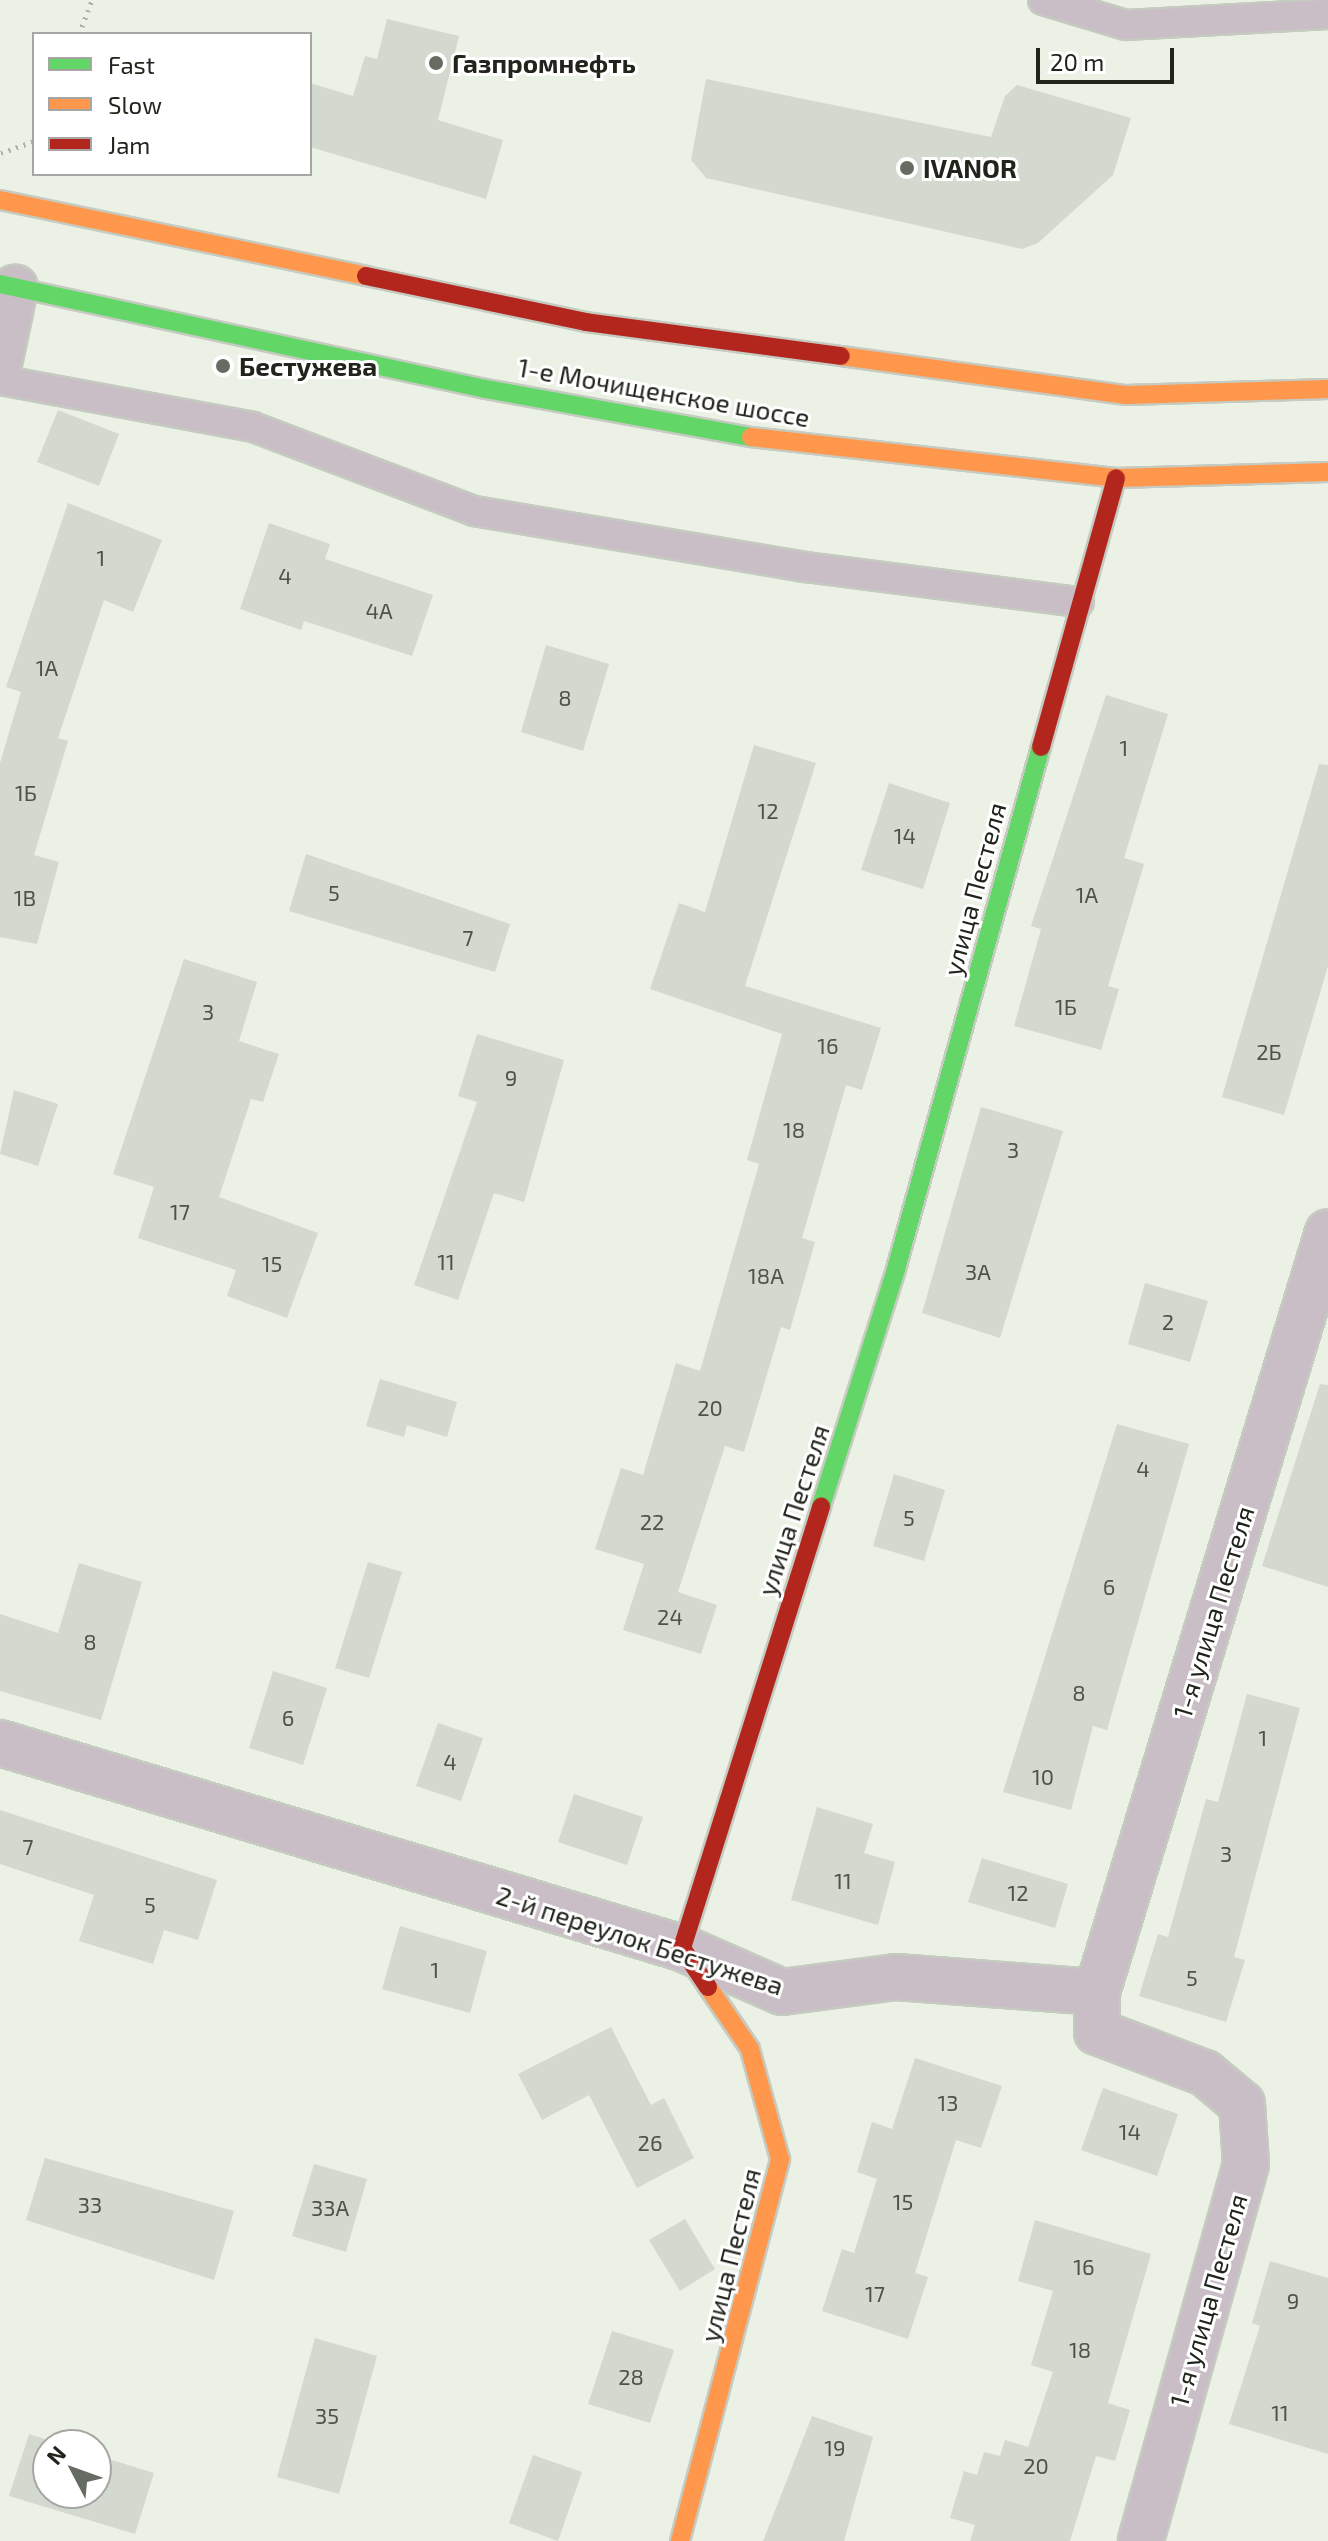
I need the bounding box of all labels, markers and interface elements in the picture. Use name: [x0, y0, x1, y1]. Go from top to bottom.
legend: [32, 32, 312, 176]
scale bar: [1040, 32, 1178, 82]
place label: Газпромнефть: [452, 47, 636, 79]
text: 20 m: [1050, 47, 1104, 76]
text: Fast: [108, 50, 155, 79]
marker: Газпромнефть: [427, 54, 445, 72]
text: Slow: [108, 90, 162, 119]
text: Jam: [108, 130, 150, 159]
place label: IVANOR: [923, 152, 1017, 184]
marker: IVANOR: [898, 159, 916, 177]
place label: Бестужева: [239, 350, 377, 382]
street label: 1-е Мочищенское шоссе: [516, 351, 812, 433]
marker: Бестужева: [214, 357, 232, 375]
house number: 1: [97, 545, 105, 571]
house number: 4: [278, 563, 292, 589]
house number: 4А: [365, 598, 393, 624]
house number: 1А: [36, 655, 58, 681]
house number: 8: [558, 685, 572, 711]
house number: 1: [1120, 735, 1128, 761]
house number: 1Б: [15, 780, 37, 806]
house number: 12: [757, 798, 779, 824]
street label: улица Пестеля: [936, 799, 1012, 979]
house number: 14: [894, 823, 916, 849]
house number: 5: [328, 880, 340, 906]
house number: 1А: [1076, 882, 1098, 908]
house number: 1В: [14, 885, 36, 911]
house number: 7: [462, 925, 474, 951]
house number: 1Б: [1055, 994, 1077, 1020]
house number: 3: [202, 999, 214, 1025]
house number: 16: [817, 1033, 839, 1059]
house number: 2Б: [1256, 1039, 1282, 1065]
house number: 9: [505, 1065, 517, 1091]
house number: 18: [783, 1117, 805, 1143]
house number: 3: [1007, 1137, 1019, 1163]
house number: 17: [170, 1199, 190, 1225]
house number: 11: [437, 1249, 455, 1275]
house number: 15: [262, 1251, 282, 1277]
house number: 3А: [965, 1259, 991, 1285]
house number: 18А: [748, 1263, 784, 1289]
house number: 2: [1162, 1309, 1174, 1335]
house number: 20: [697, 1395, 723, 1421]
street label: улица Пестеля: [751, 1421, 835, 1599]
house number: 4: [1136, 1456, 1150, 1482]
street label: 1-я улица Пестеля: [1166, 1502, 1260, 1722]
house number: 5: [903, 1505, 915, 1531]
house number: 22: [640, 1509, 664, 1535]
house number: 6: [1103, 1574, 1115, 1600]
house number: 24: [657, 1604, 683, 1630]
house number: 8: [83, 1629, 97, 1655]
house number: 8: [1072, 1680, 1086, 1706]
house number: 6: [282, 1705, 294, 1731]
house number: 1: [1259, 1725, 1267, 1751]
house number: 4: [443, 1749, 457, 1775]
house number: 10: [1032, 1764, 1054, 1790]
house number: 7: [22, 1834, 34, 1860]
house number: 3: [1220, 1841, 1232, 1867]
house number: 11: [834, 1868, 852, 1894]
street label: 2-й переулок Бестужева: [493, 1879, 787, 2001]
house number: 12: [1007, 1880, 1029, 1906]
house number: 5: [144, 1892, 156, 1918]
house number: 1: [431, 1957, 439, 1983]
house number: 5: [1186, 1965, 1198, 1991]
house number: 13: [938, 2090, 958, 2116]
house number: 14: [1119, 2119, 1141, 2145]
house number: 26: [638, 2130, 662, 2156]
street label: улица Пестеля: [693, 2165, 767, 2345]
house number: 15: [893, 2189, 913, 2215]
street label: 1-я улица Пестеля: [1163, 2190, 1253, 2410]
house number: 33: [78, 2192, 102, 2218]
house number: 33А: [311, 2195, 349, 2221]
house number: 16: [1073, 2254, 1095, 2280]
house number: 17: [865, 2281, 885, 2307]
house number: 9: [1287, 2288, 1299, 2314]
house number: 18: [1069, 2337, 1091, 2363]
house number: 28: [618, 2364, 644, 2390]
house number: 11: [1271, 2400, 1289, 2426]
house number: 35: [315, 2403, 339, 2429]
north arrow: [32, 2429, 112, 2509]
house number: 19: [824, 2435, 846, 2461]
text: N: [40, 2440, 70, 2469]
house number: 20: [1023, 2453, 1049, 2479]

